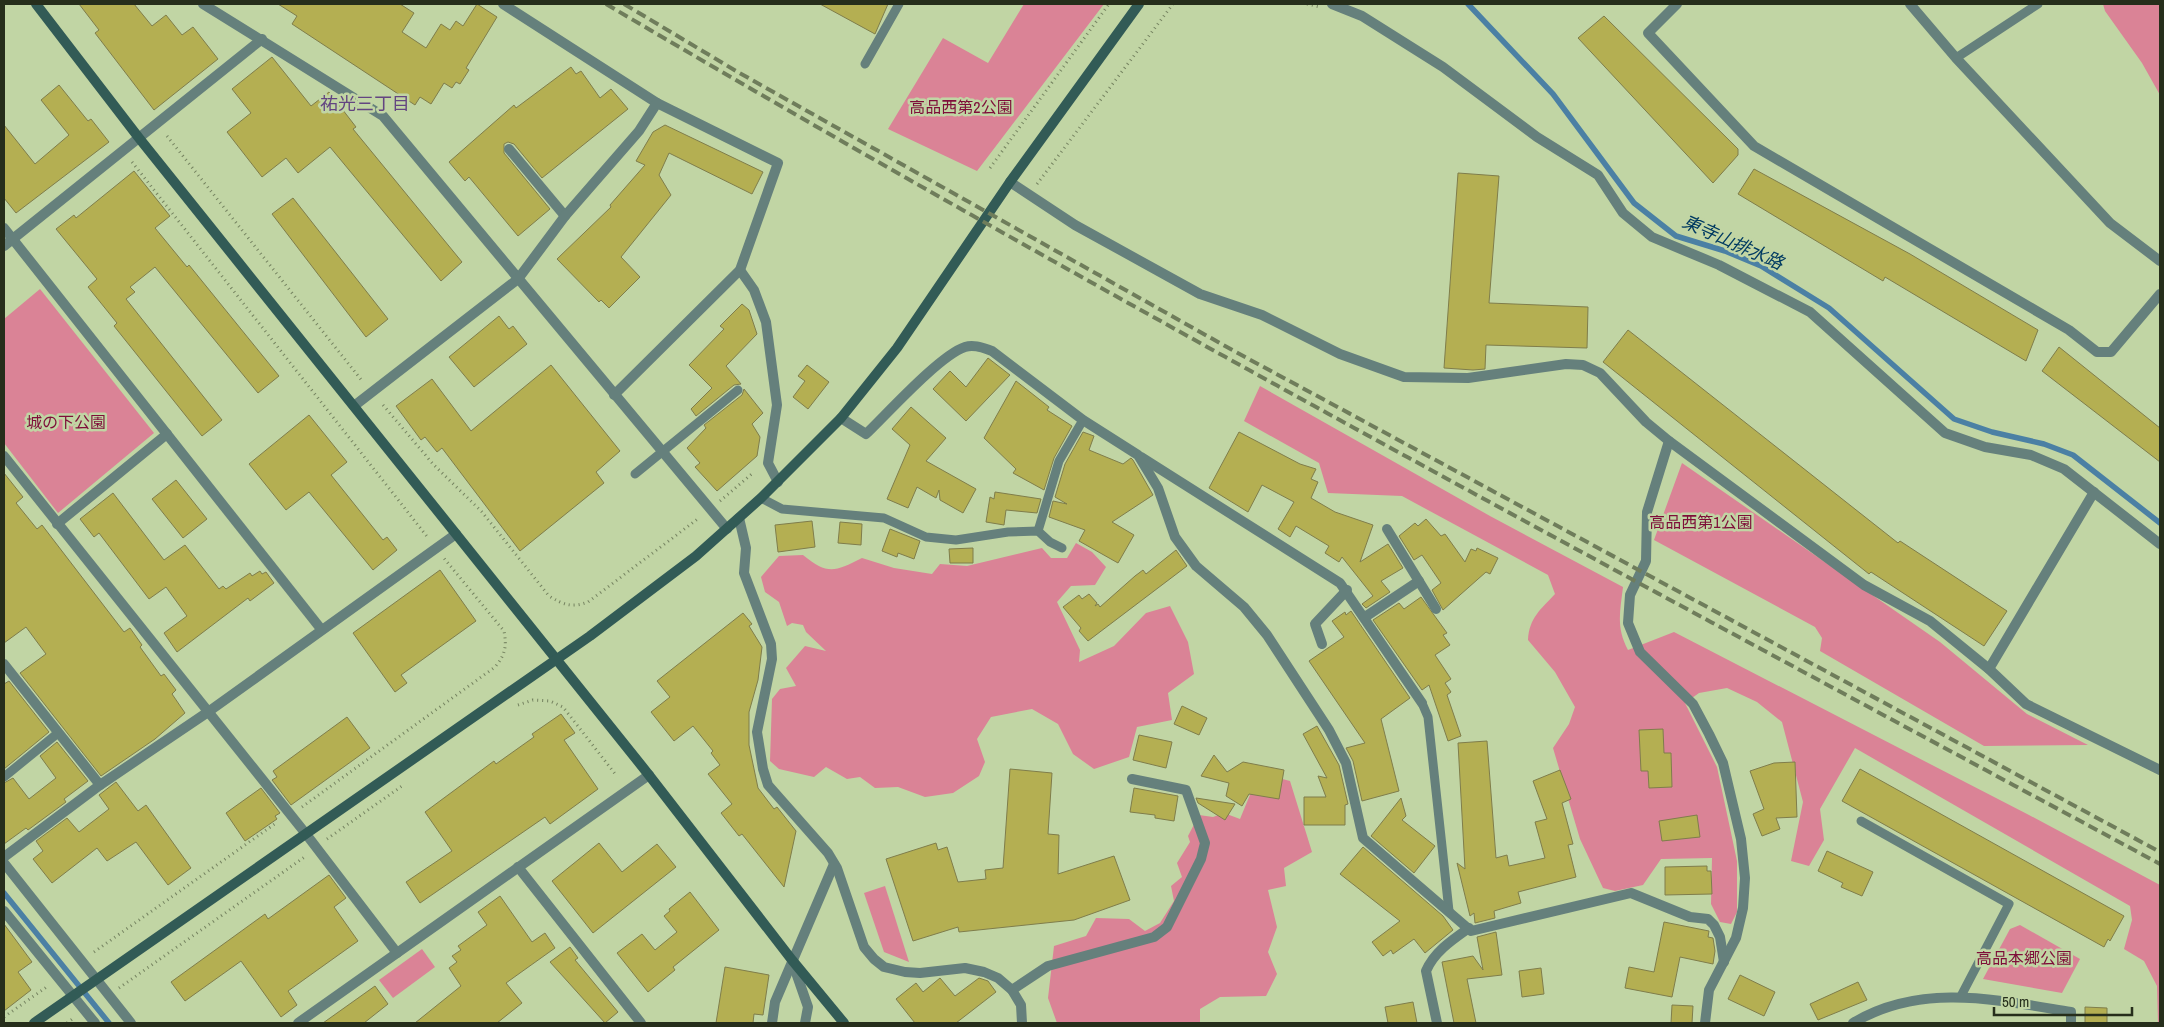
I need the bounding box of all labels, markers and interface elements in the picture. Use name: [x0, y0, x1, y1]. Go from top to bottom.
district label: 祐光三丁目: [320, 91, 410, 116]
park label: 高品西第2公園: [909, 96, 1013, 118]
water label: 東寺山排水路: [1679, 209, 1789, 276]
park label: 城の下公園: [26, 411, 106, 433]
park label: 高品西第1公園: [1649, 511, 1753, 533]
park label: 高品本郷公園: [1976, 947, 2072, 969]
scale bar: [1994, 984, 2132, 1016]
text: 50 m: [2002, 991, 2029, 1012]

